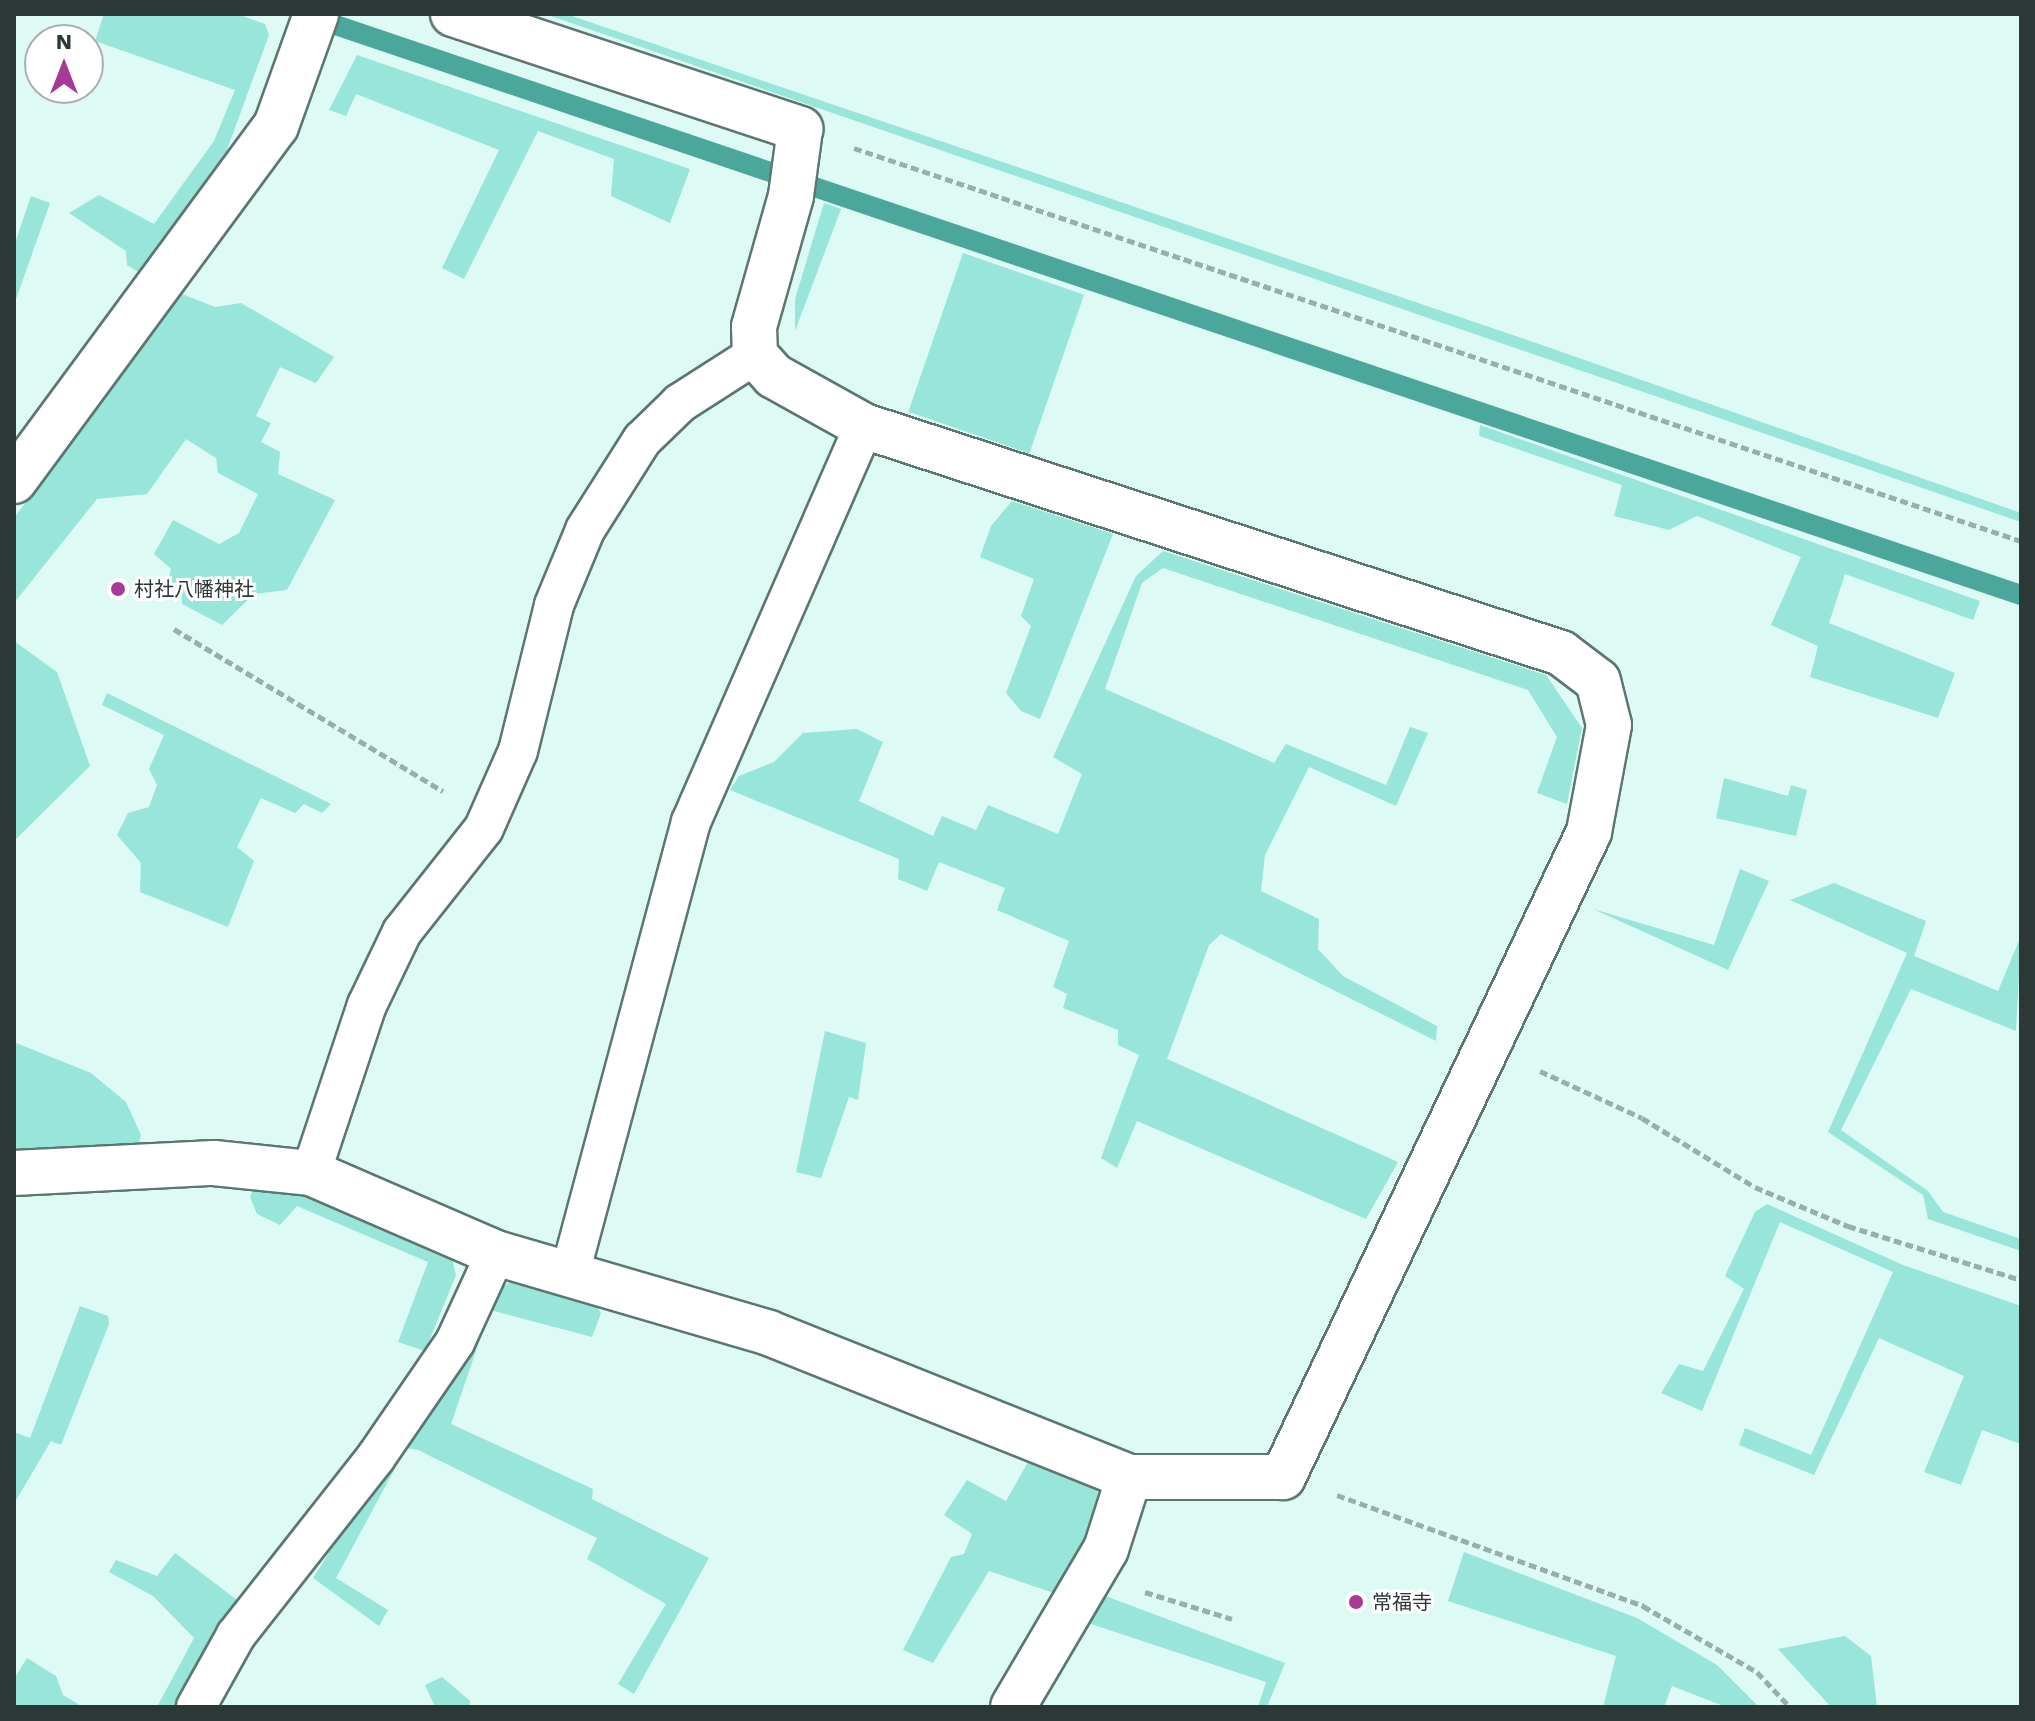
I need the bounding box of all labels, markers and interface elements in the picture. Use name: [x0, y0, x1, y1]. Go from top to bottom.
north arrow: [24, 24, 104, 104]
text: N: [56, 29, 72, 54]
place label: 村社八幡神社: [134, 577, 254, 601]
marker: 村社八幡神社: [109, 580, 127, 598]
place label: 常福寺: [1372, 1590, 1432, 1614]
marker: 常福寺: [1347, 1593, 1365, 1611]

